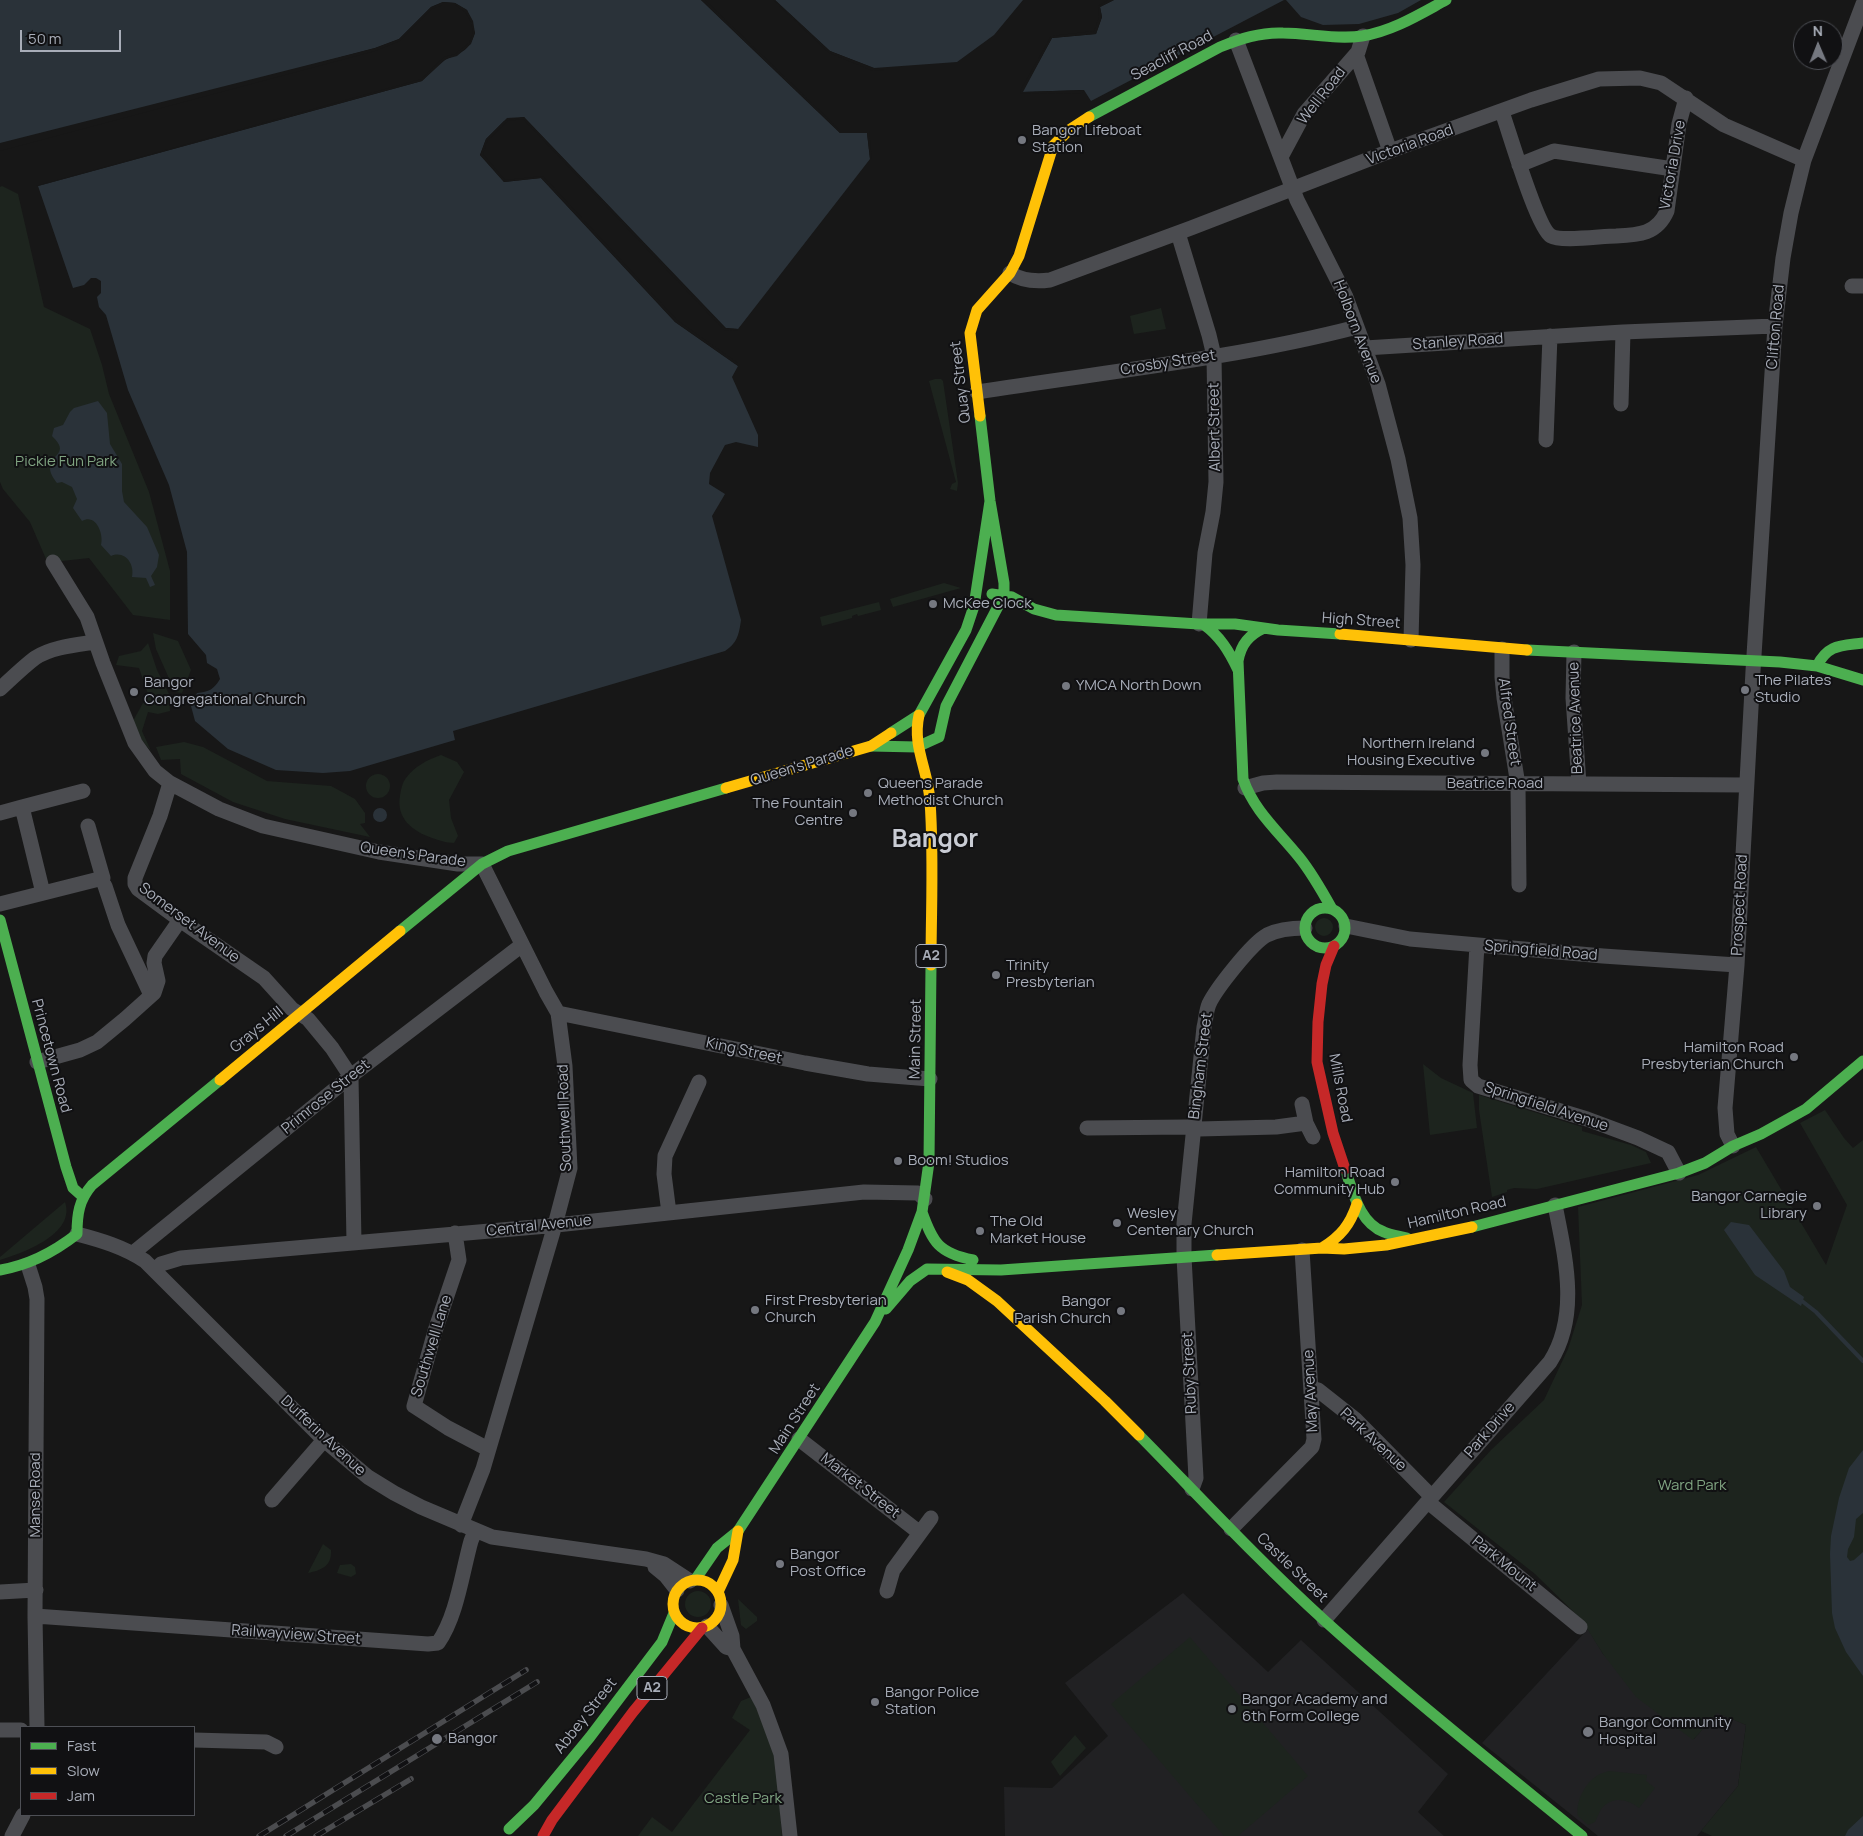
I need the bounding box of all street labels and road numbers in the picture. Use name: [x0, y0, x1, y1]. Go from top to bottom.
street label: Seacliff Road: [1128, 27, 1216, 85]
street label: Well Road: [1294, 64, 1350, 128]
street label: Victoria Drive: [1656, 119, 1690, 211]
street label: Victoria Road: [1364, 121, 1456, 169]
street label: Holborn Avenue: [1329, 278, 1385, 386]
street label: Clifton Road: [1763, 284, 1789, 370]
street label: Stanley Road: [1412, 330, 1504, 354]
street label: Quay Street: [947, 340, 975, 424]
street label: Crosby Street: [1119, 347, 1217, 379]
street label: Albert Street: [1205, 382, 1225, 472]
street label: High Street: [1321, 609, 1401, 633]
street label: Beatrice Avenue: [1565, 662, 1587, 774]
street label: Alfred Street: [1494, 677, 1524, 767]
street label: Queen's Parade: [748, 742, 856, 790]
street label: Beatrice Road: [1447, 775, 1543, 793]
street label: Queen's Parade: [359, 839, 467, 871]
street label: Prospect Road: [1728, 854, 1752, 956]
street label: Somerset Avenue: [135, 879, 243, 967]
street label: Springfield Road: [1484, 937, 1598, 965]
road number: A2: [916, 944, 946, 968]
street label: Princetown Road: [27, 997, 75, 1115]
street label: Main Street: [906, 999, 926, 1079]
street label: Grays Hill: [227, 1003, 287, 1057]
street label: Bingham Street: [1186, 1012, 1216, 1120]
street label: King Street: [704, 1034, 784, 1068]
street label: Mills Road: [1325, 1052, 1355, 1124]
street label: Primrose Street: [278, 1056, 374, 1138]
street label: Southwell Road: [554, 1064, 576, 1172]
street label: Springfield Avenue: [1482, 1078, 1610, 1136]
street label: Hamilton Road: [1406, 1193, 1508, 1233]
street label: Central Avenue: [486, 1212, 592, 1240]
street label: Southwell Lane: [408, 1293, 456, 1399]
street label: Ruby Street: [1179, 1332, 1201, 1414]
street label: May Avenue: [1300, 1349, 1322, 1433]
street label: Main Street: [766, 1380, 824, 1458]
street label: Dufferin Avenue: [277, 1392, 369, 1480]
street label: Park Drive: [1461, 1398, 1519, 1462]
street label: Park Avenue: [1336, 1405, 1410, 1475]
street label: Market Street: [817, 1450, 903, 1522]
street label: Manse Road: [27, 1452, 45, 1538]
street label: Castle Street: [1253, 1529, 1331, 1607]
street label: Park Mount: [1468, 1532, 1540, 1596]
street label: Railwayview Street: [231, 1621, 361, 1649]
street label: Abbey Street: [551, 1675, 621, 1757]
road number: A2: [637, 1676, 667, 1700]

